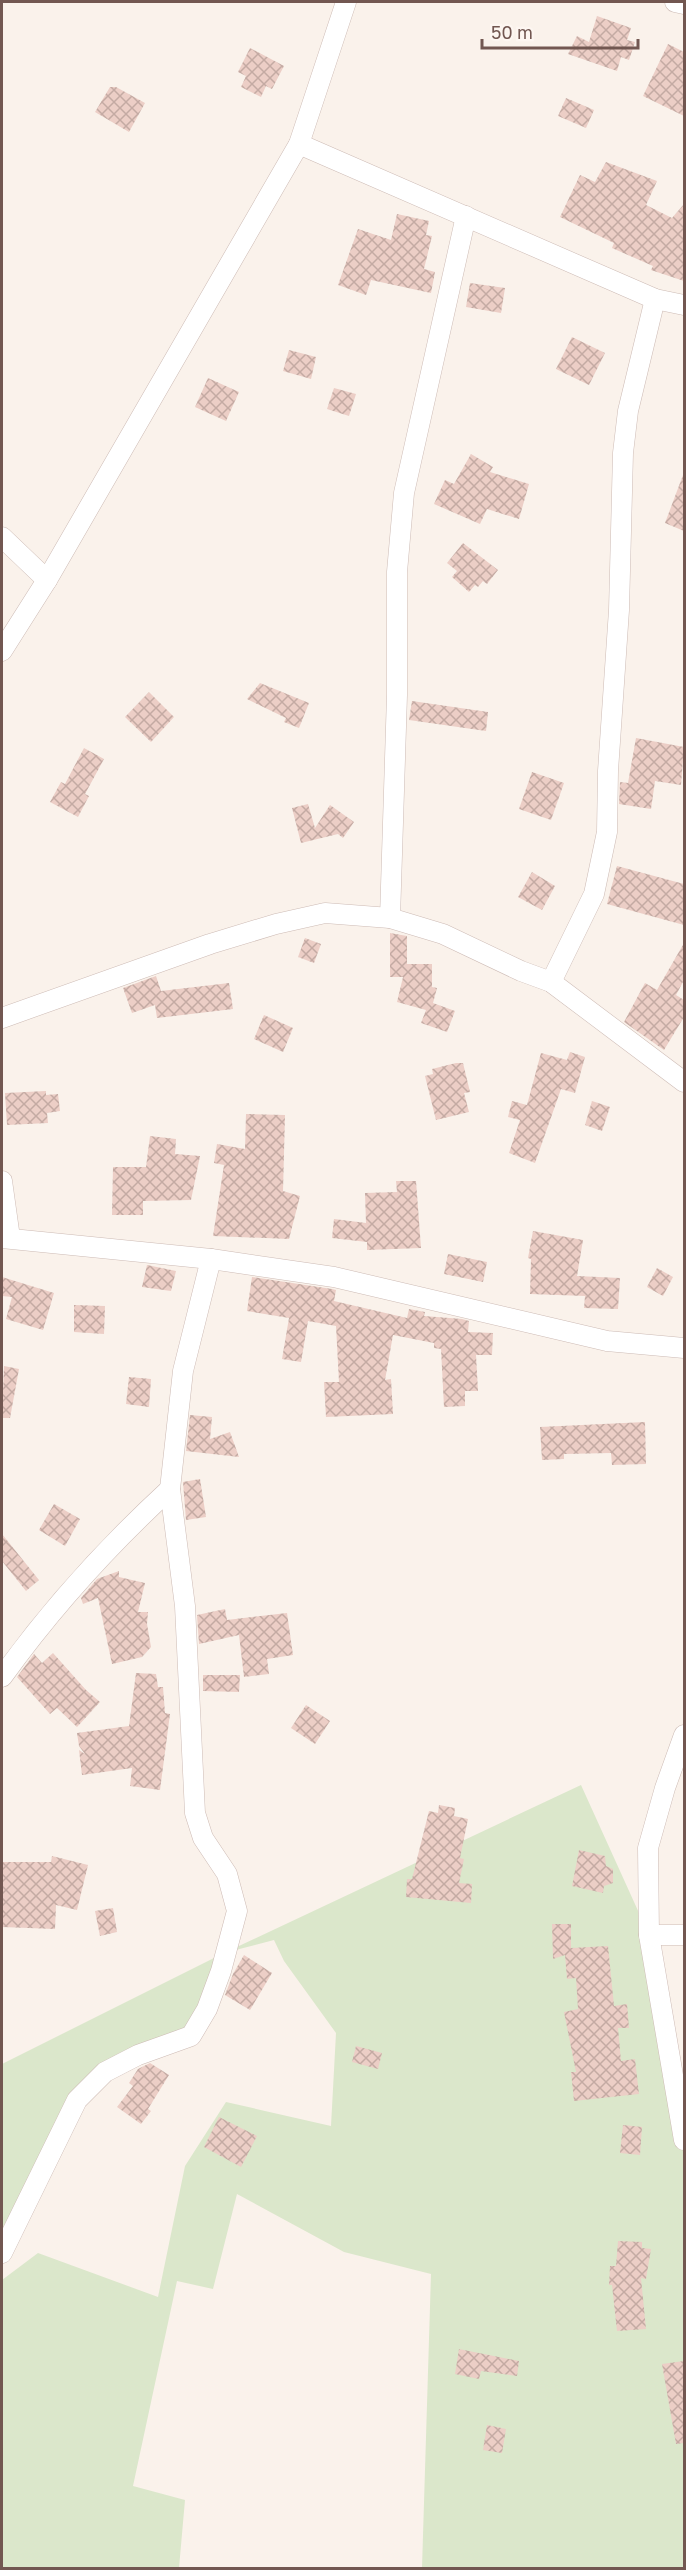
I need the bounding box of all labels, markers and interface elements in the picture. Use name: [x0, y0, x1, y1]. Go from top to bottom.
scale bar: [482, 12, 638, 50]
text: 50 m: [491, 21, 533, 43]

